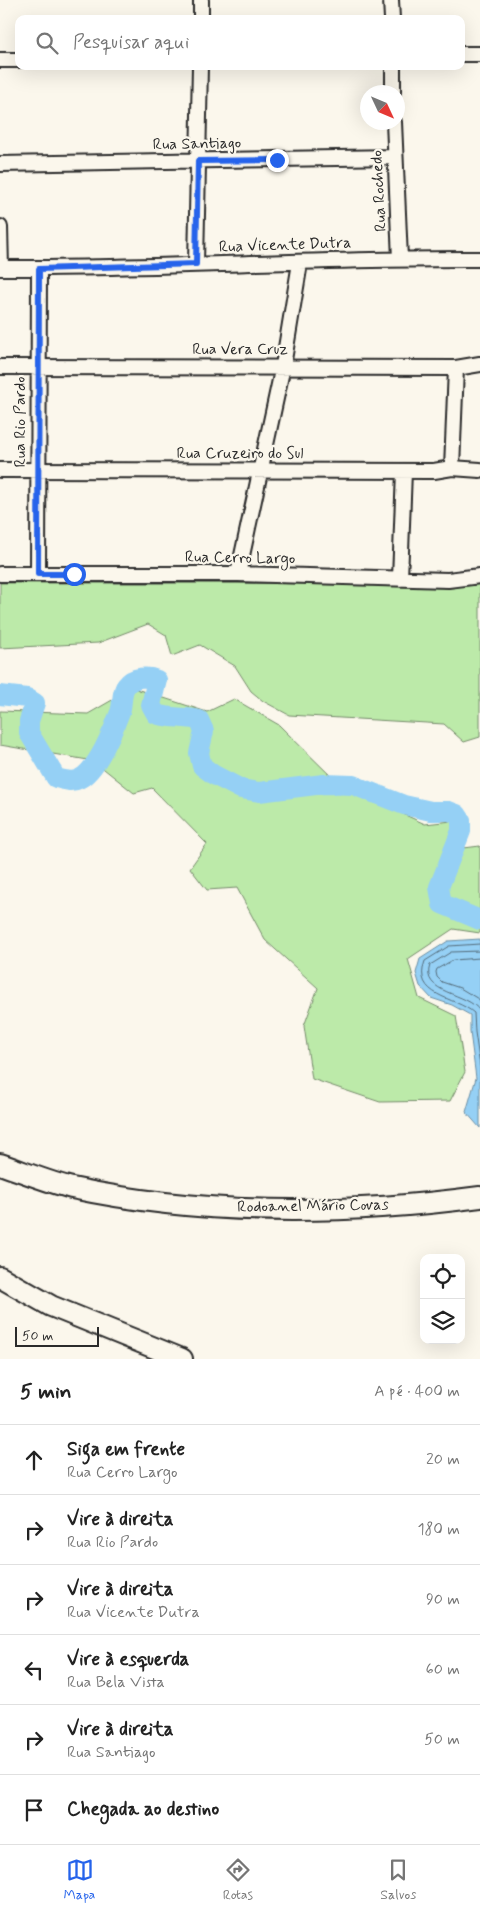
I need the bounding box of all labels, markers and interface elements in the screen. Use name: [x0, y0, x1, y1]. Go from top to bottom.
search box: [15, 15, 465, 70]
icon: search: [33, 29, 61, 57]
text: Pesquisar aqui: [73, 30, 189, 55]
north arrow: [360, 85, 405, 130]
street label: Rua Santiago: [153, 133, 241, 155]
route end: [266, 149, 289, 172]
street label: Rua Rochedo: [366, 150, 392, 232]
street label: Rua Vicente Dutra: [218, 232, 352, 258]
street label: Rua Vera Cruz: [192, 339, 288, 360]
street label: Rua Rio Pardo: [10, 376, 31, 468]
street label: Rua Cruzeiro do Sul: [177, 443, 303, 464]
street label: Rua Cerro Largo: [185, 547, 295, 570]
route start: [63, 563, 86, 586]
street label: Rodoanel Mário Covas: [237, 1194, 389, 1218]
map controls: [420, 1254, 465, 1344]
button: locate: [420, 1254, 465, 1299]
button: layers: [420, 1299, 465, 1344]
scale bar: [15, 1324, 99, 1347]
text: 50 m: [22, 1327, 53, 1345]
text: 5 min: [20, 1378, 72, 1406]
text: A pé · 400 m: [374, 1381, 460, 1402]
text: Siga em frente: [67, 1437, 185, 1462]
icon: ahead: [20, 1446, 48, 1474]
text: 20 m: [426, 1449, 460, 1470]
text: Rua Cerro Largo: [67, 1462, 177, 1483]
text: Vire à direita: [67, 1507, 173, 1532]
icon: right: [20, 1516, 48, 1544]
text: 180 m: [417, 1519, 460, 1540]
text: Rua Rio Pardo: [67, 1532, 158, 1553]
text: Vire à direita: [67, 1577, 173, 1602]
icon: right: [20, 1586, 48, 1614]
text: 90 m: [426, 1589, 460, 1610]
text: Rua Vicente Dutra: [67, 1602, 200, 1623]
text: Vire à esquerda: [67, 1647, 189, 1672]
icon: left: [20, 1656, 48, 1684]
text: 60 m: [426, 1659, 460, 1680]
text: Rua Bela Vista: [67, 1672, 165, 1693]
text: Vire à direita: [67, 1717, 173, 1742]
icon: right: [20, 1726, 48, 1754]
text: 50 m: [424, 1729, 460, 1750]
text: Rua Santiago: [67, 1742, 156, 1763]
icon: arrive: [20, 1796, 48, 1824]
text: Chegada ao destino: [67, 1797, 219, 1822]
tab: Mapa: [64, 1856, 95, 1904]
tab: Rotas: [223, 1856, 253, 1904]
tab: Salvos: [380, 1856, 416, 1904]

